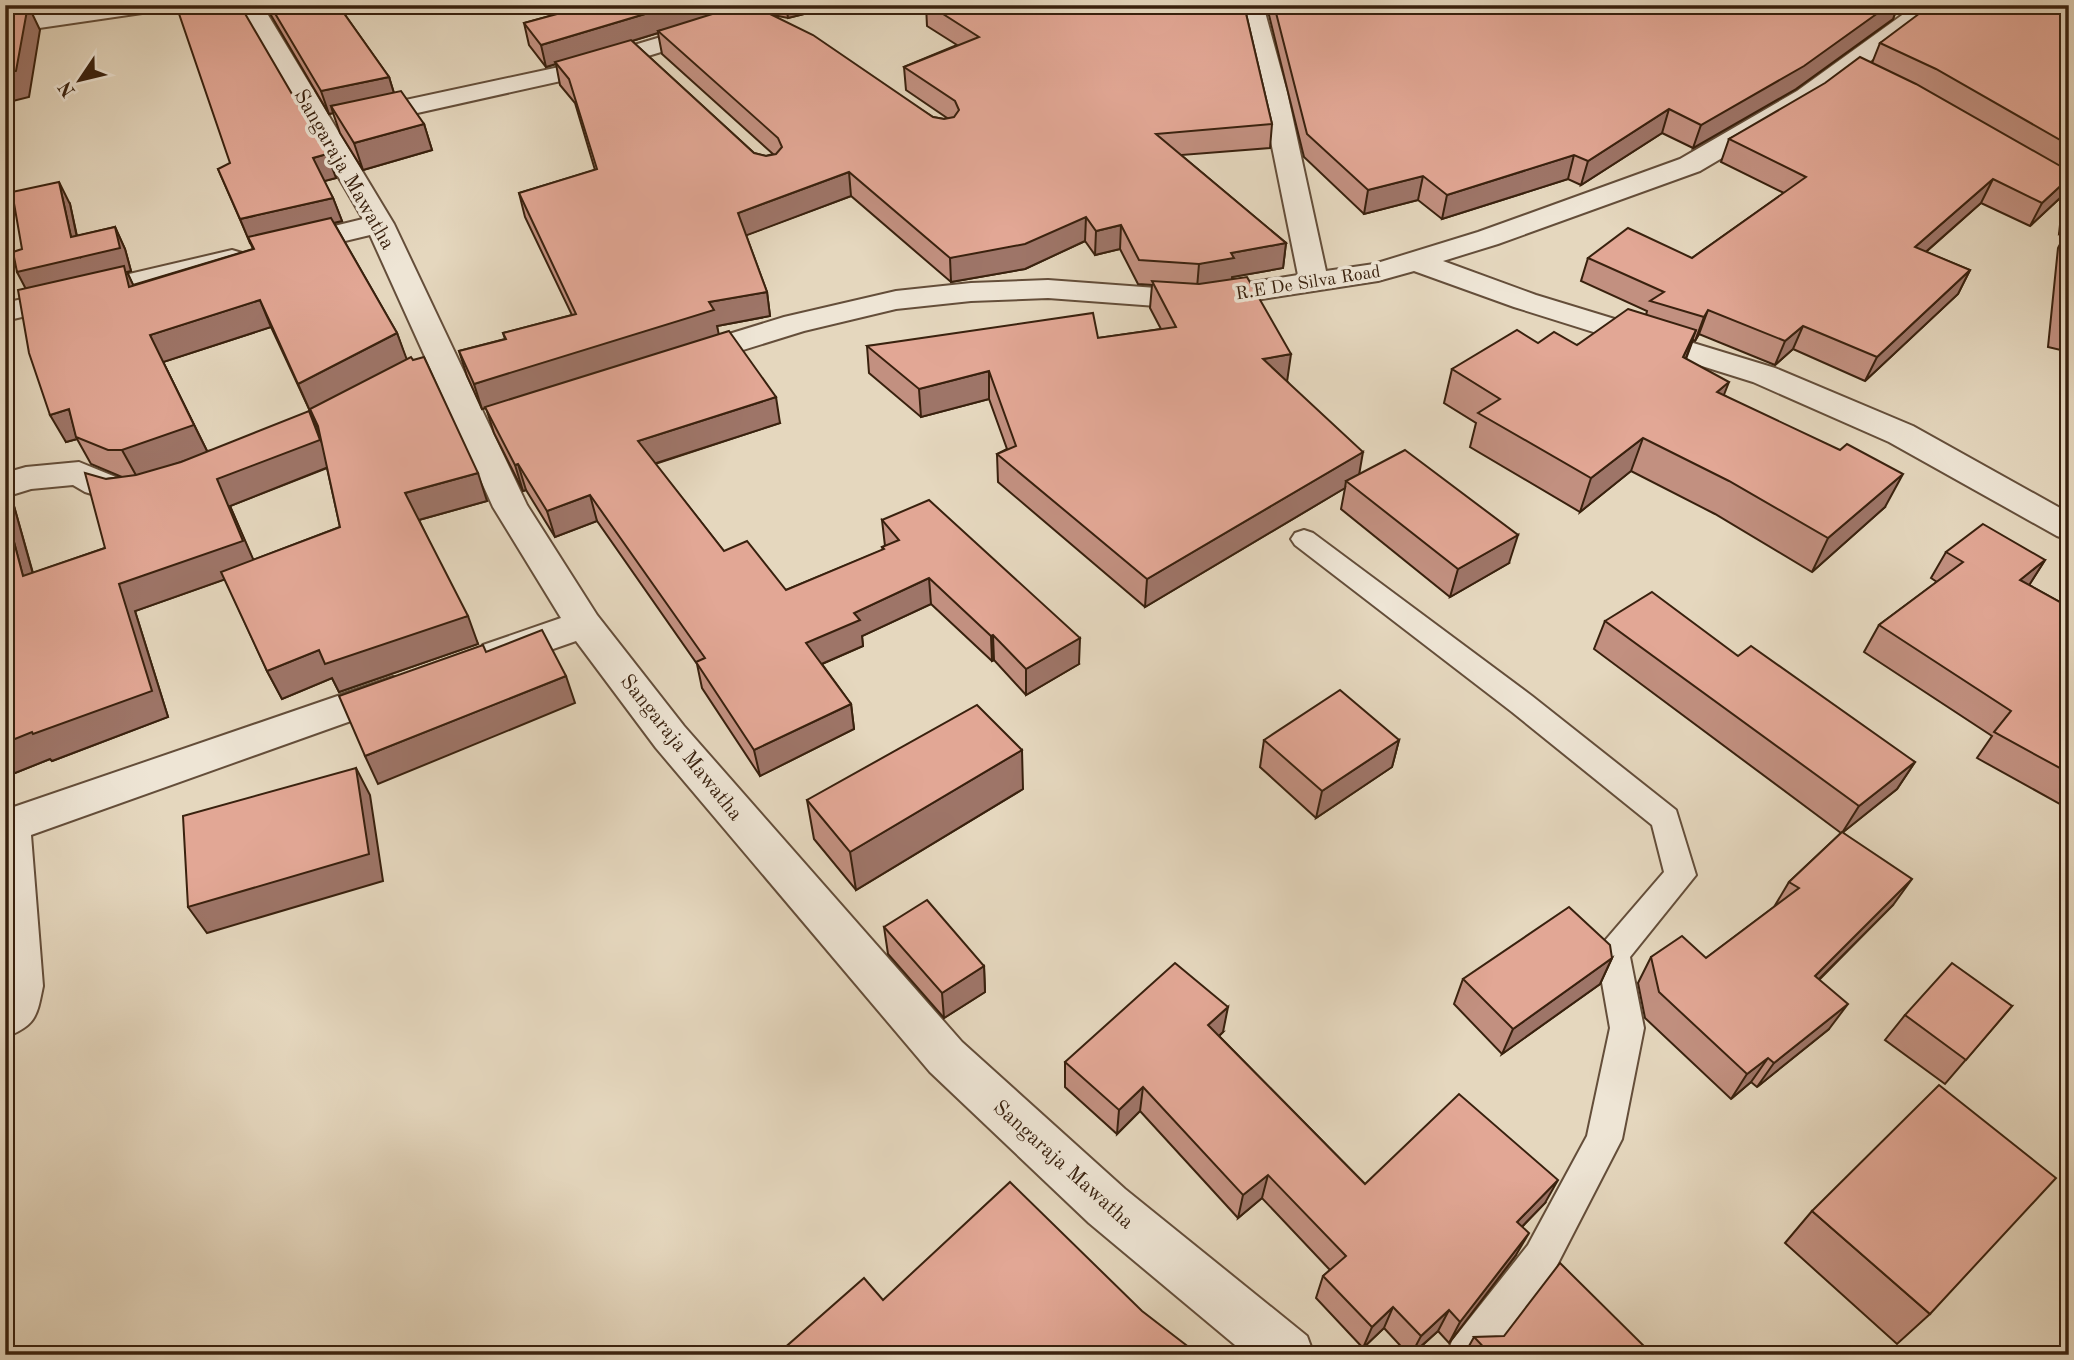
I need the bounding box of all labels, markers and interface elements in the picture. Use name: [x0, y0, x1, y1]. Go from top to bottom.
north arrow: [46, 46, 116, 116]
text: N: [56, 77, 80, 100]
street label: Sangaraja Mawatha: [289, 86, 398, 253]
street label: R.E De Silva Road: [1234, 263, 1382, 303]
street label: Sangaraja Mawatha: [616, 671, 746, 825]
street label: Sangaraja Mawatha: [989, 1097, 1137, 1233]

